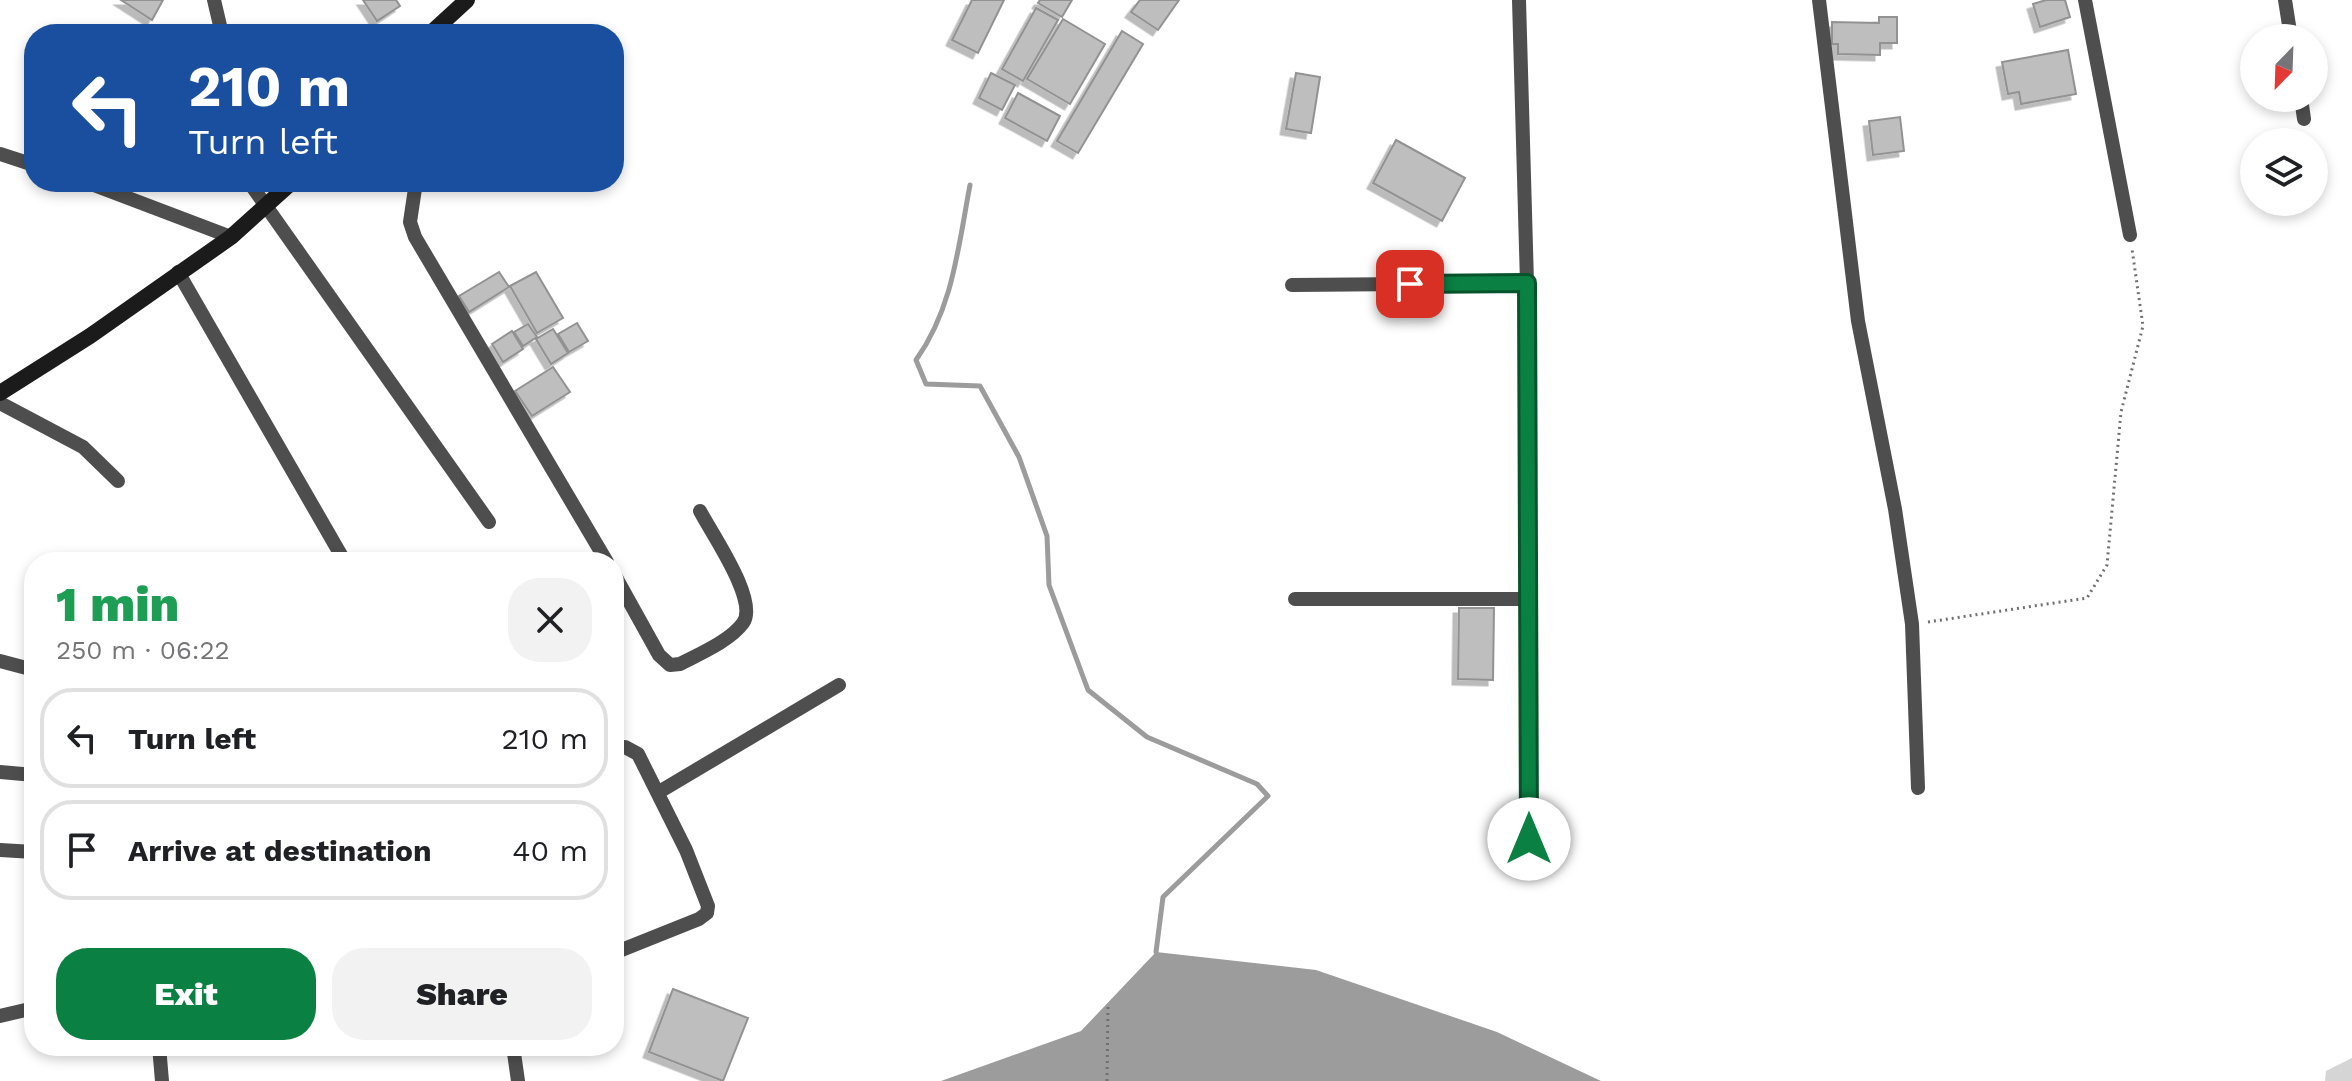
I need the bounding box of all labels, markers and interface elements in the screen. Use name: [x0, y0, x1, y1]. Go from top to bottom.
north arrow: [2240, 24, 2328, 112]
map controls: [2240, 24, 2328, 216]
text: 210 m: [188, 54, 350, 120]
icon: left: [56, 56, 160, 160]
text: Turn left: [188, 121, 338, 163]
button: layers: [2240, 128, 2328, 216]
pin: [1376, 250, 1444, 318]
icon: arrive: [1388, 262, 1432, 306]
text: 1 min: [56, 576, 179, 633]
button: close: [508, 578, 592, 662]
text: 250 m · 06:22: [56, 635, 230, 665]
icon: left: [60, 716, 104, 760]
text: Turn left: [128, 721, 256, 756]
text: 210 m: [501, 721, 588, 756]
position arrow: [1487, 797, 1571, 881]
icon: arrive: [60, 828, 104, 872]
text: Arrive at destination: [128, 833, 432, 868]
text: 40 m: [512, 833, 588, 868]
button: Exit: [56, 948, 316, 1040]
button: Share: [332, 948, 592, 1040]

